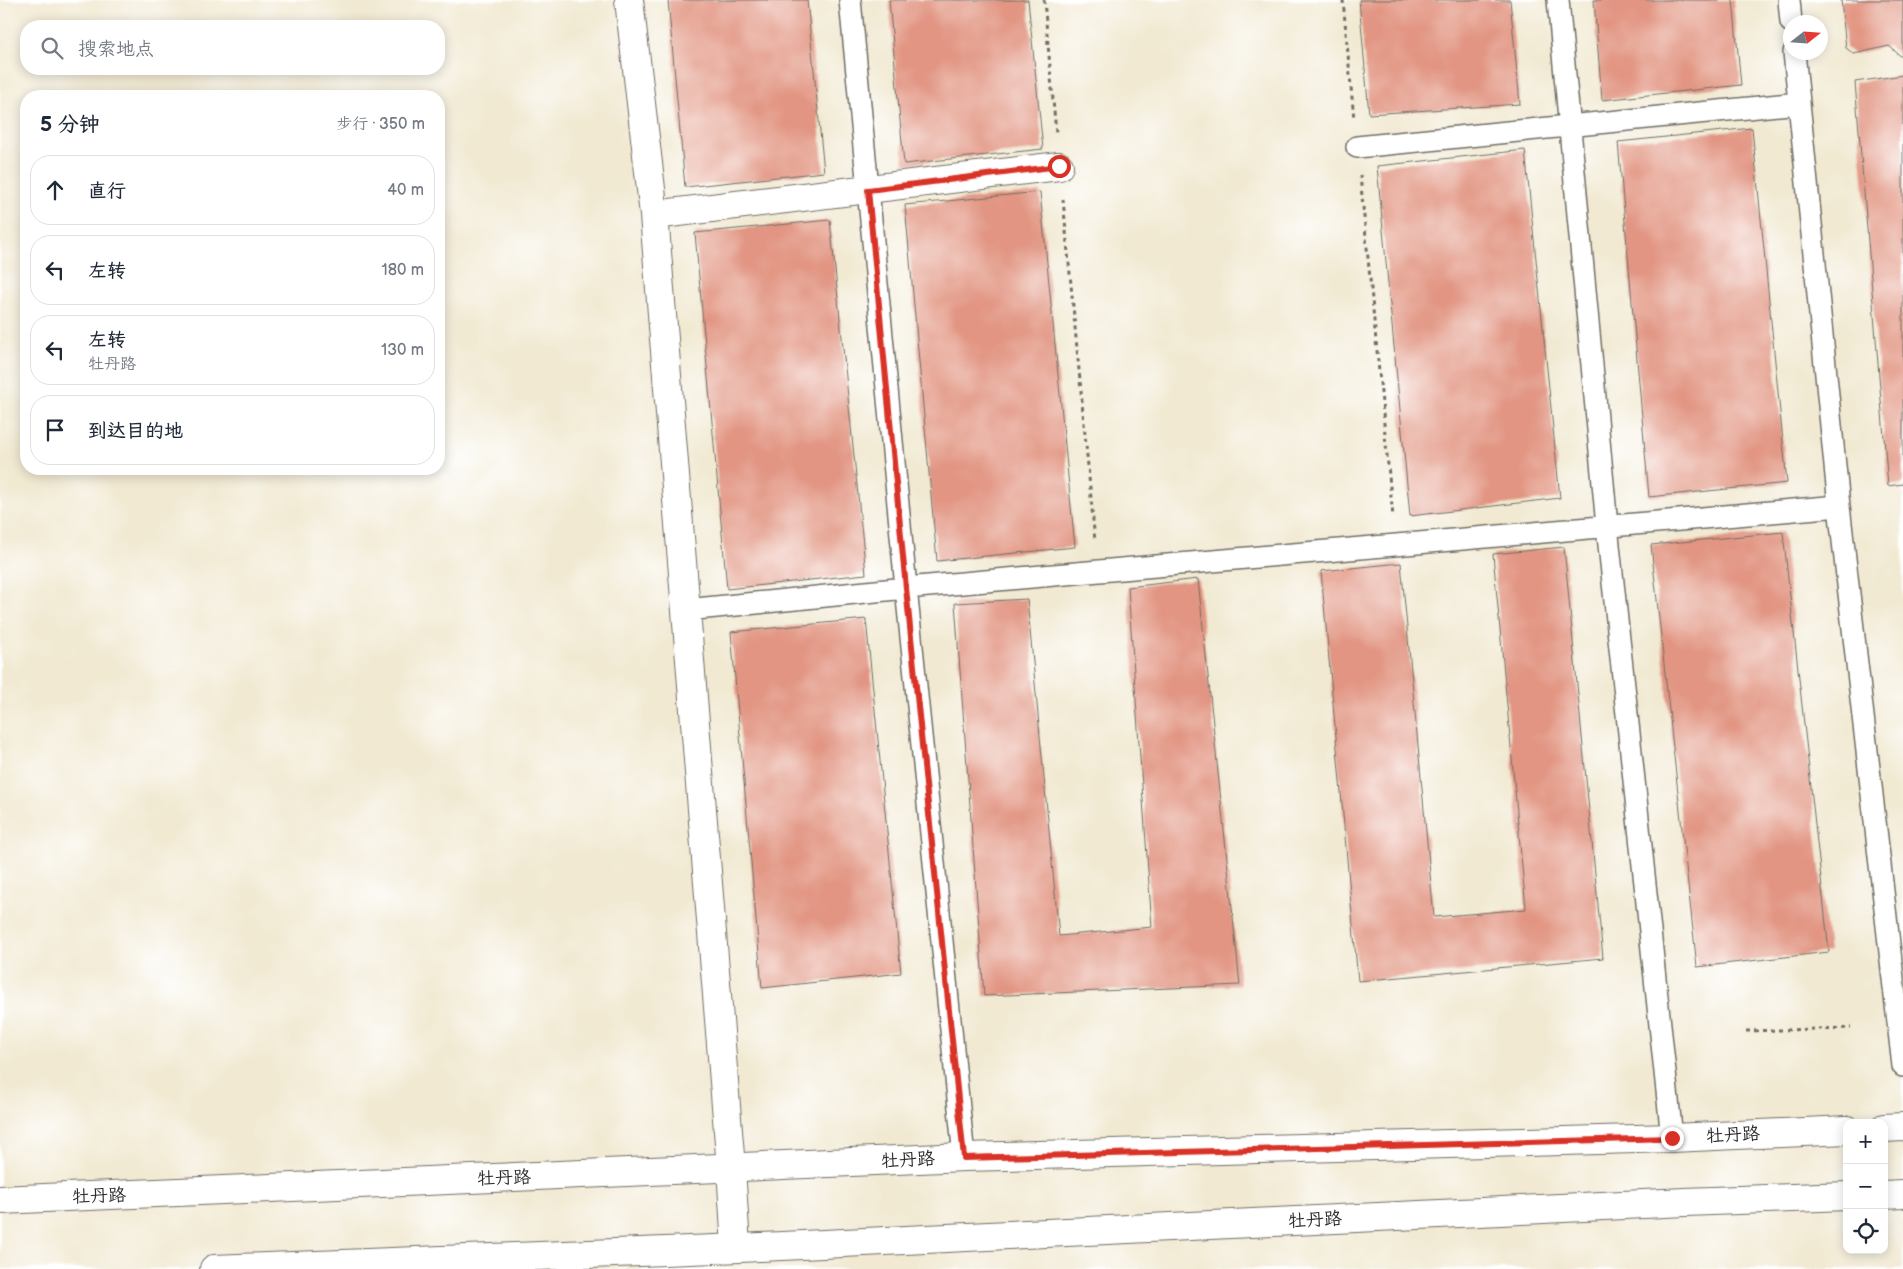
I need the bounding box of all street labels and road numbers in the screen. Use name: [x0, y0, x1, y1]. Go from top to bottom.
street label: 牡丹路: [1705, 1123, 1761, 1147]
street label: 牡丹路: [880, 1148, 936, 1172]
street label: 牡丹路: [477, 1167, 531, 1189]
street label: 牡丹路: [72, 1185, 126, 1207]
street label: 牡丹路: [1287, 1208, 1343, 1232]

